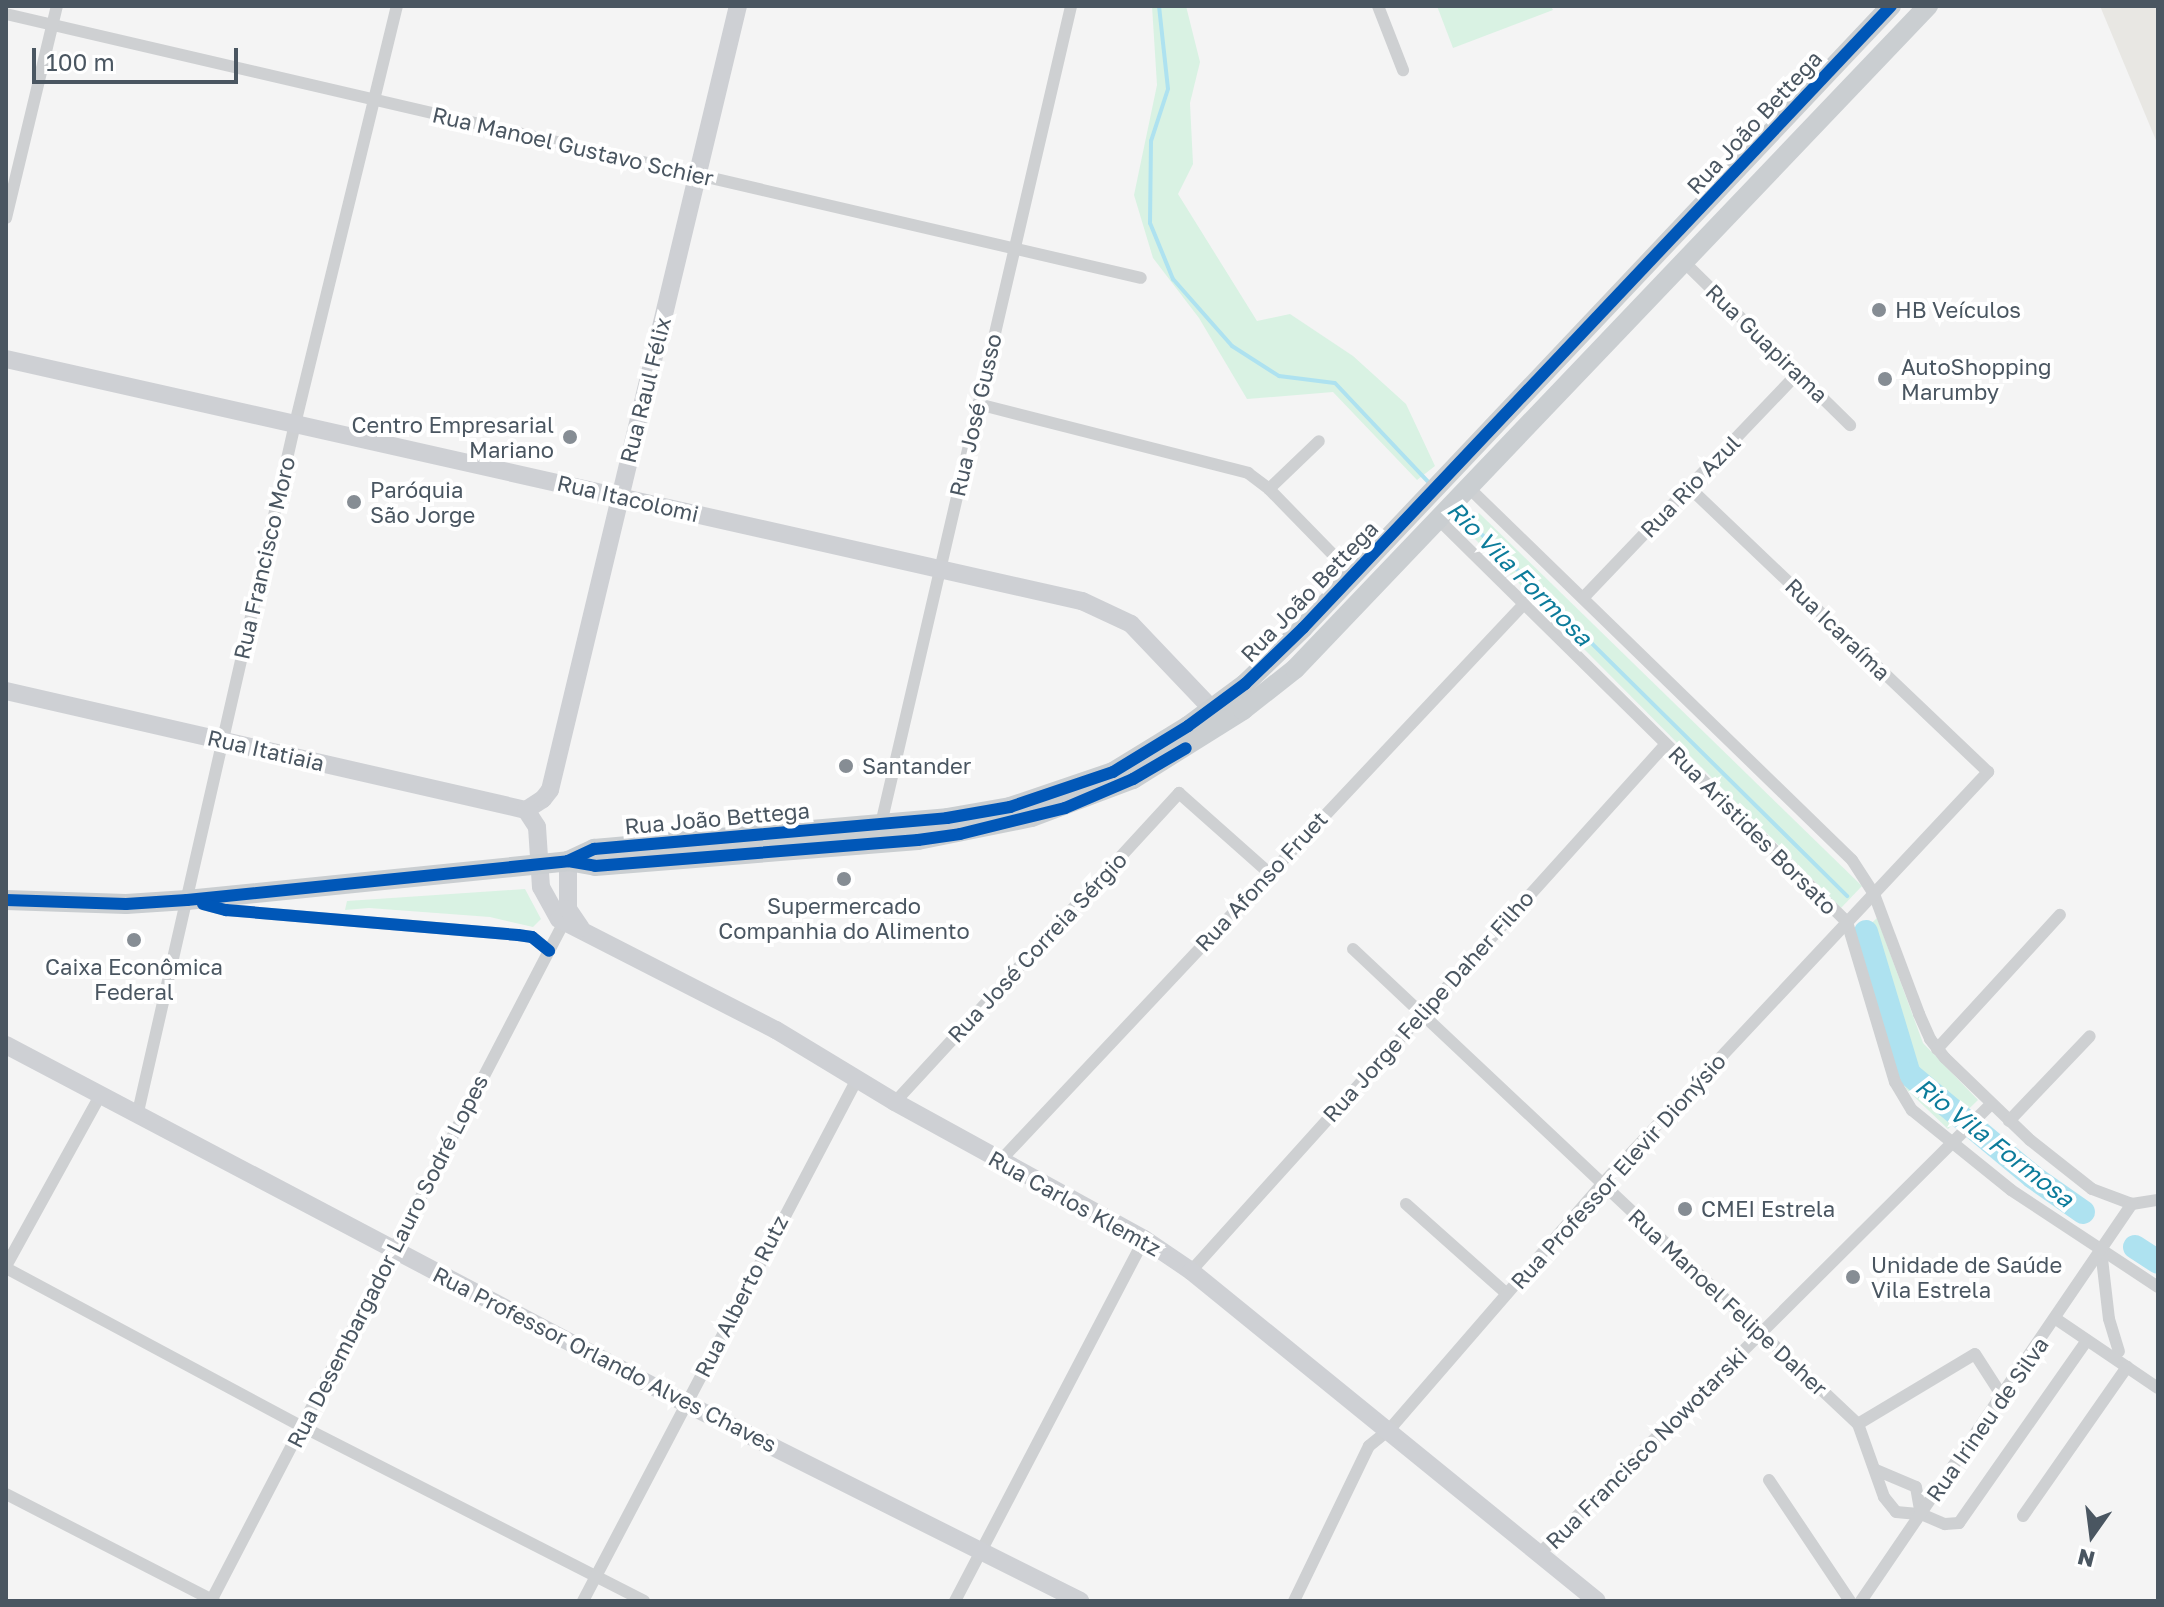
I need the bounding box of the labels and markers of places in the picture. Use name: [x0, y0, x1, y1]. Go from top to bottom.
place label: HB Veículos: [1895, 297, 2021, 323]
marker: HB Veículos: [1870, 301, 1888, 319]
place label: AutoShopping Marumby: [1901, 353, 2051, 404]
marker: AutoShopping Marumby: [1876, 370, 1894, 388]
place label: Centro Empresarial Mariano: [352, 411, 554, 462]
marker: Centro Empresarial Mariano: [561, 428, 579, 446]
place label: Paróquia São Jorge: [370, 476, 475, 528]
marker: Paróquia São Jorge: [345, 493, 363, 511]
place label: Santander: [862, 753, 971, 779]
marker: Santander: [837, 757, 855, 775]
marker: Supermercado Companhia do Alimento: [835, 870, 853, 888]
place label: Supermercado Companhia do Alimento: [718, 892, 970, 944]
marker: Caixa Econômica Federal: [125, 931, 143, 949]
place label: Caixa Econômica Federal: [45, 953, 223, 1004]
place label: CMEI Estrela: [1701, 1196, 1835, 1222]
marker: CMEI Estrela: [1676, 1200, 1694, 1218]
place label: Unidade de Saúde Vila Estrela: [1871, 1251, 2062, 1302]
marker: Unidade de Saúde Vila Estrela: [1842, 1266, 1864, 1288]

